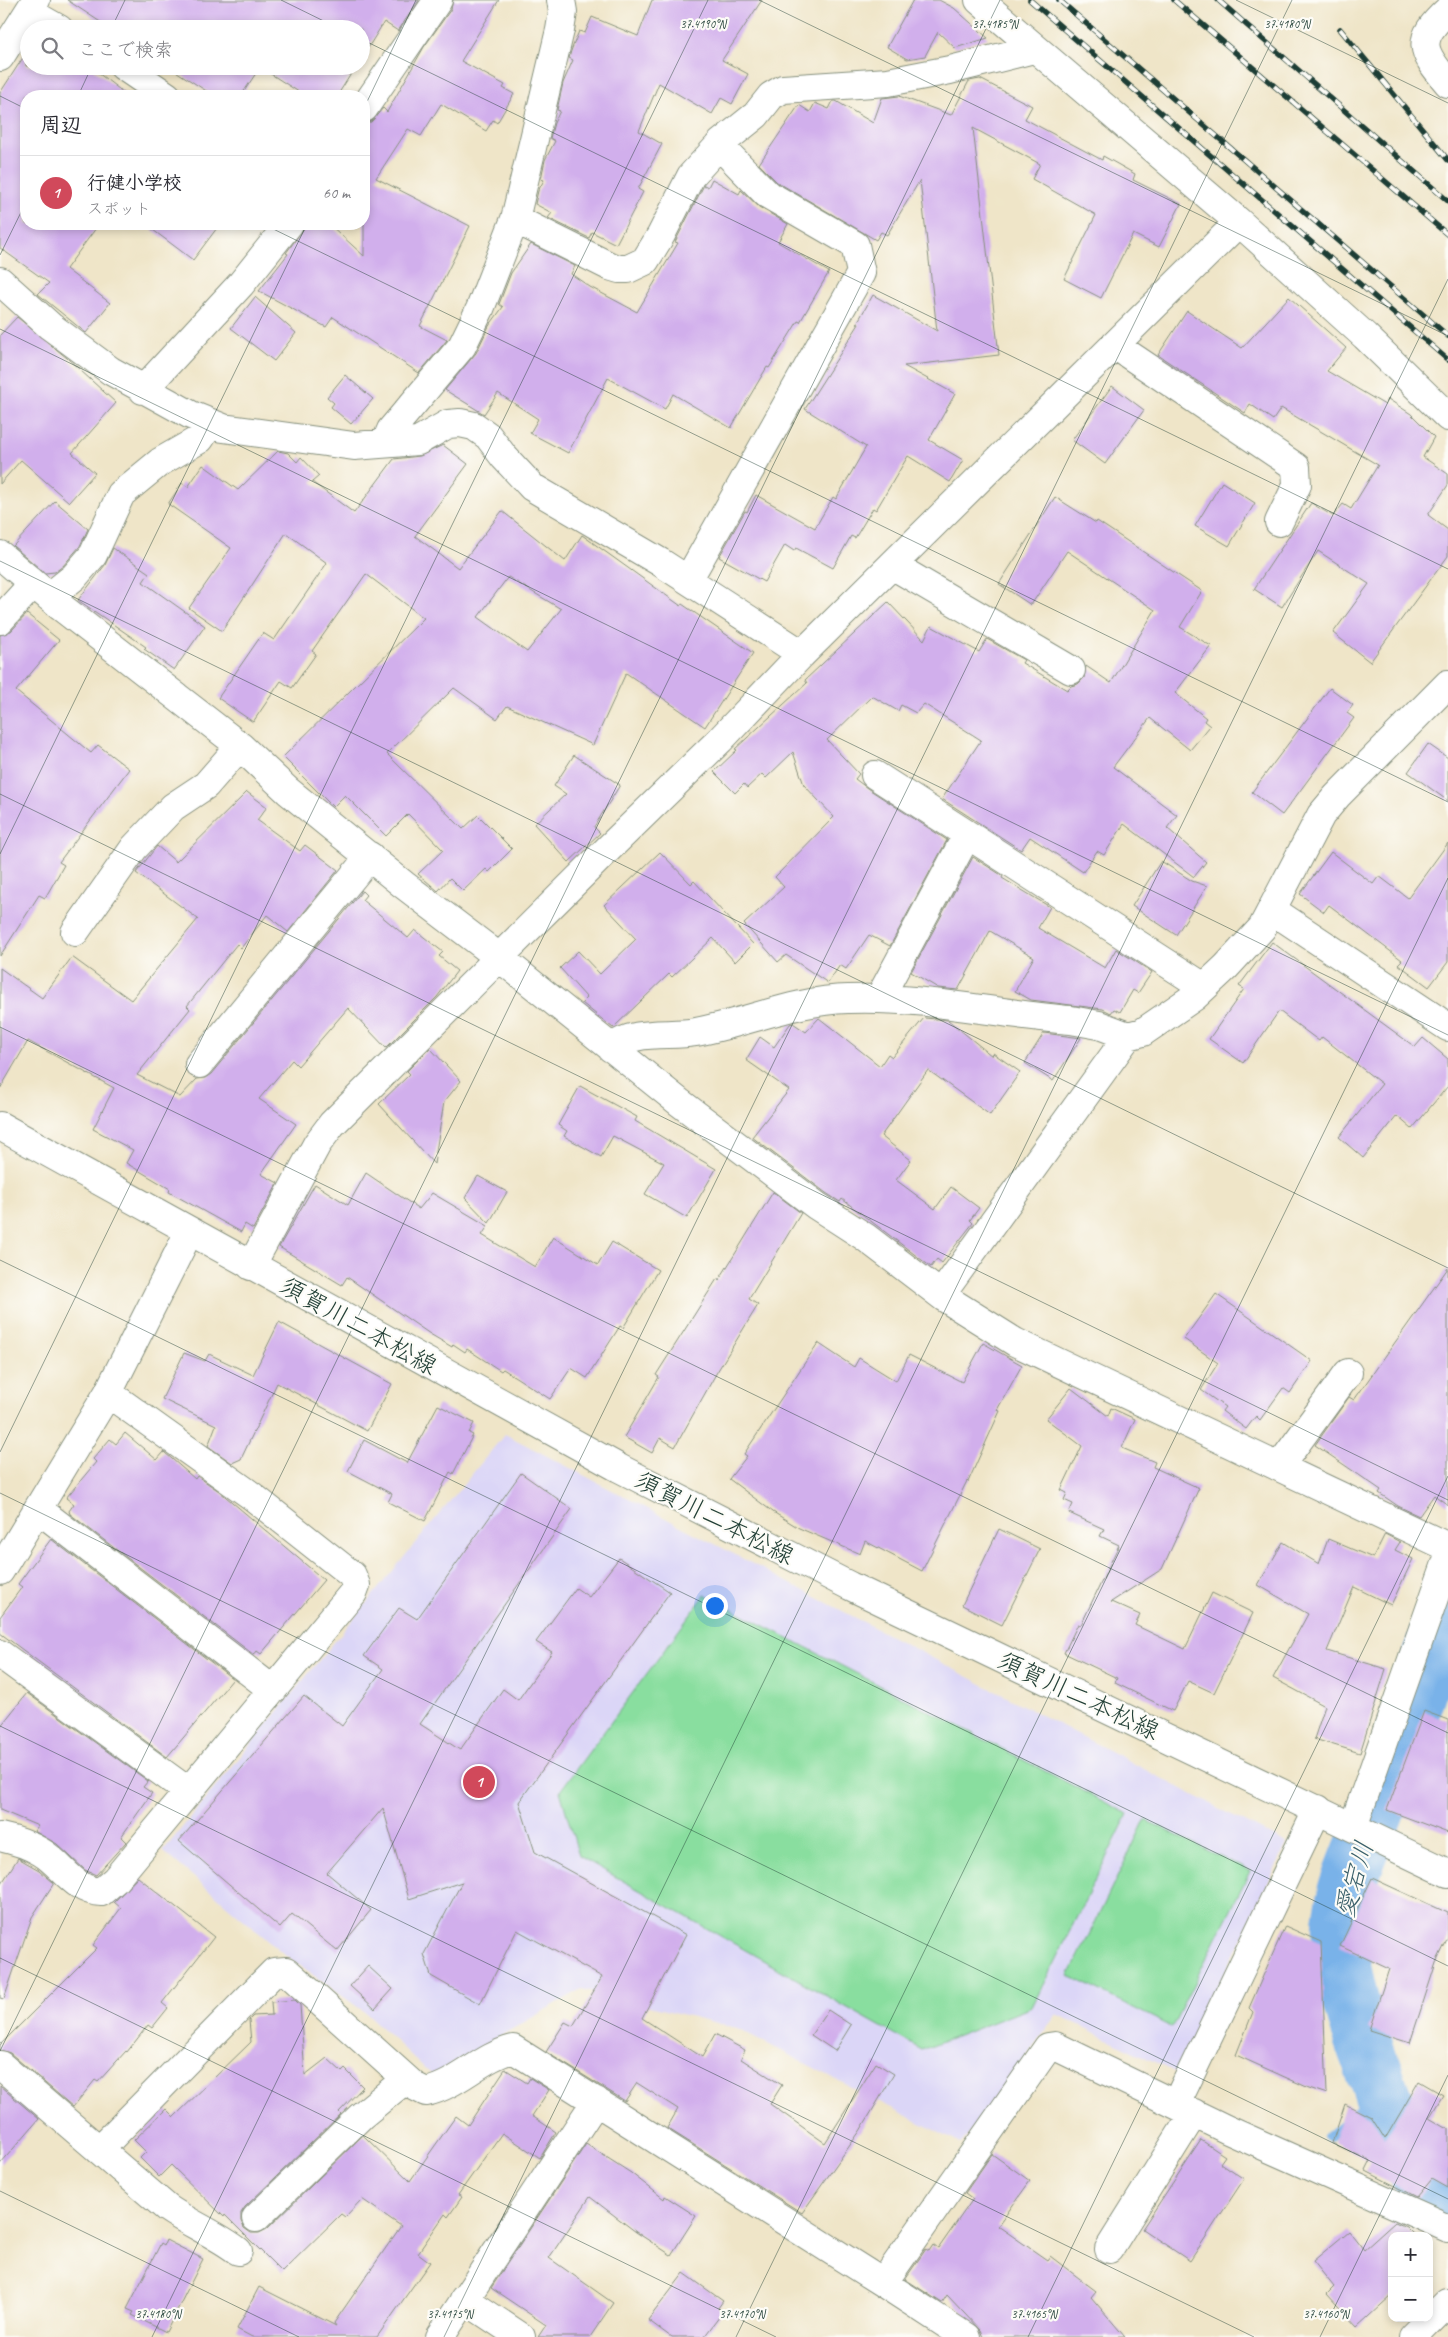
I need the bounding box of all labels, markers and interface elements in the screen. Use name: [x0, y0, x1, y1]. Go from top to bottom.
text: 37.4190°N: [680, 16, 727, 32]
text: 37.4185°N: [972, 16, 1019, 32]
text: 37.4180°N: [1264, 16, 1311, 32]
search box: [20, 20, 370, 75]
icon: search: [38, 34, 66, 62]
text: ここで検索: [78, 38, 173, 62]
text: 周辺: [40, 112, 82, 138]
text: 行健小学校: [87, 171, 182, 195]
text: 1: [52, 183, 60, 203]
text: 60 m: [323, 183, 350, 203]
text: スポット: [87, 199, 151, 219]
street label: 須賀川二本松線: [274, 1269, 443, 1382]
street label: 須賀川二本松線: [629, 1464, 800, 1572]
your location: [702, 1593, 728, 1619]
street label: 須賀川二本松線: [993, 1644, 1165, 1747]
pin: 1: [463, 1763, 495, 1801]
water label: 愛宕川: [1328, 1837, 1381, 1921]
map controls: [1388, 2232, 1433, 2322]
button: +: [1388, 2232, 1433, 2277]
button: −: [1388, 2277, 1433, 2322]
text: 37.4180°N: [135, 2306, 182, 2322]
text: 37.4175°N: [427, 2306, 474, 2322]
text: 37.4170°N: [719, 2306, 766, 2322]
text: 37.4165°N: [1011, 2306, 1058, 2322]
text: 37.4160°N: [1303, 2306, 1350, 2322]

